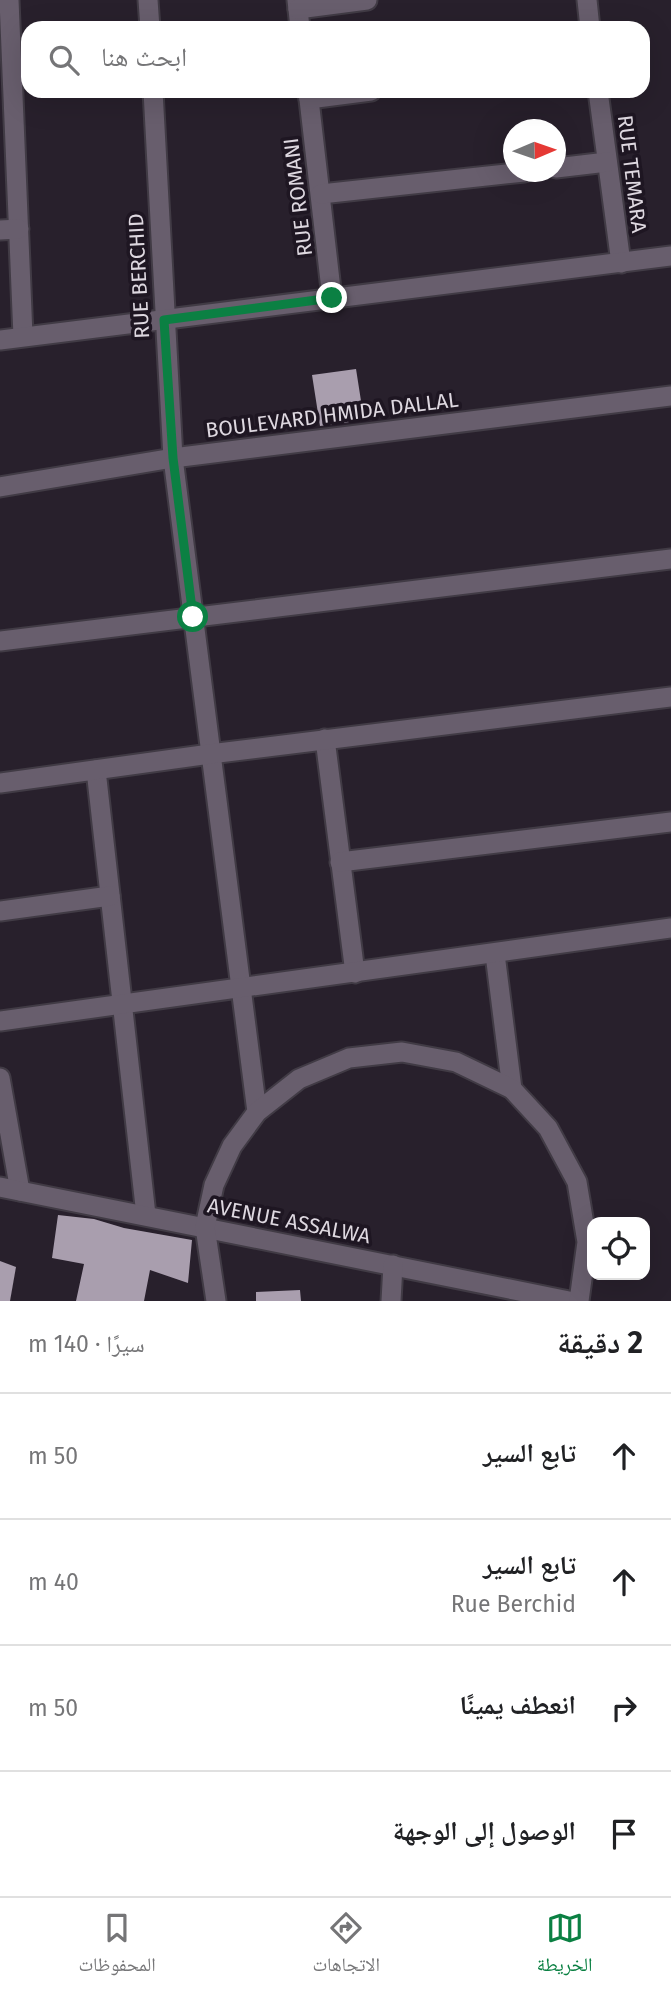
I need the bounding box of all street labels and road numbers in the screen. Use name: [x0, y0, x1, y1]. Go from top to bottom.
street label: RUE TEMARA: [612, 114, 652, 234]
street label: RUE ROMANI: [278, 136, 318, 258]
street label: RUE BERCHID: [123, 213, 155, 339]
street label: BOULEVARD HMIDA DALLAL: [204, 387, 460, 443]
street label: AVENUE ASSALWA: [205, 1192, 373, 1250]

